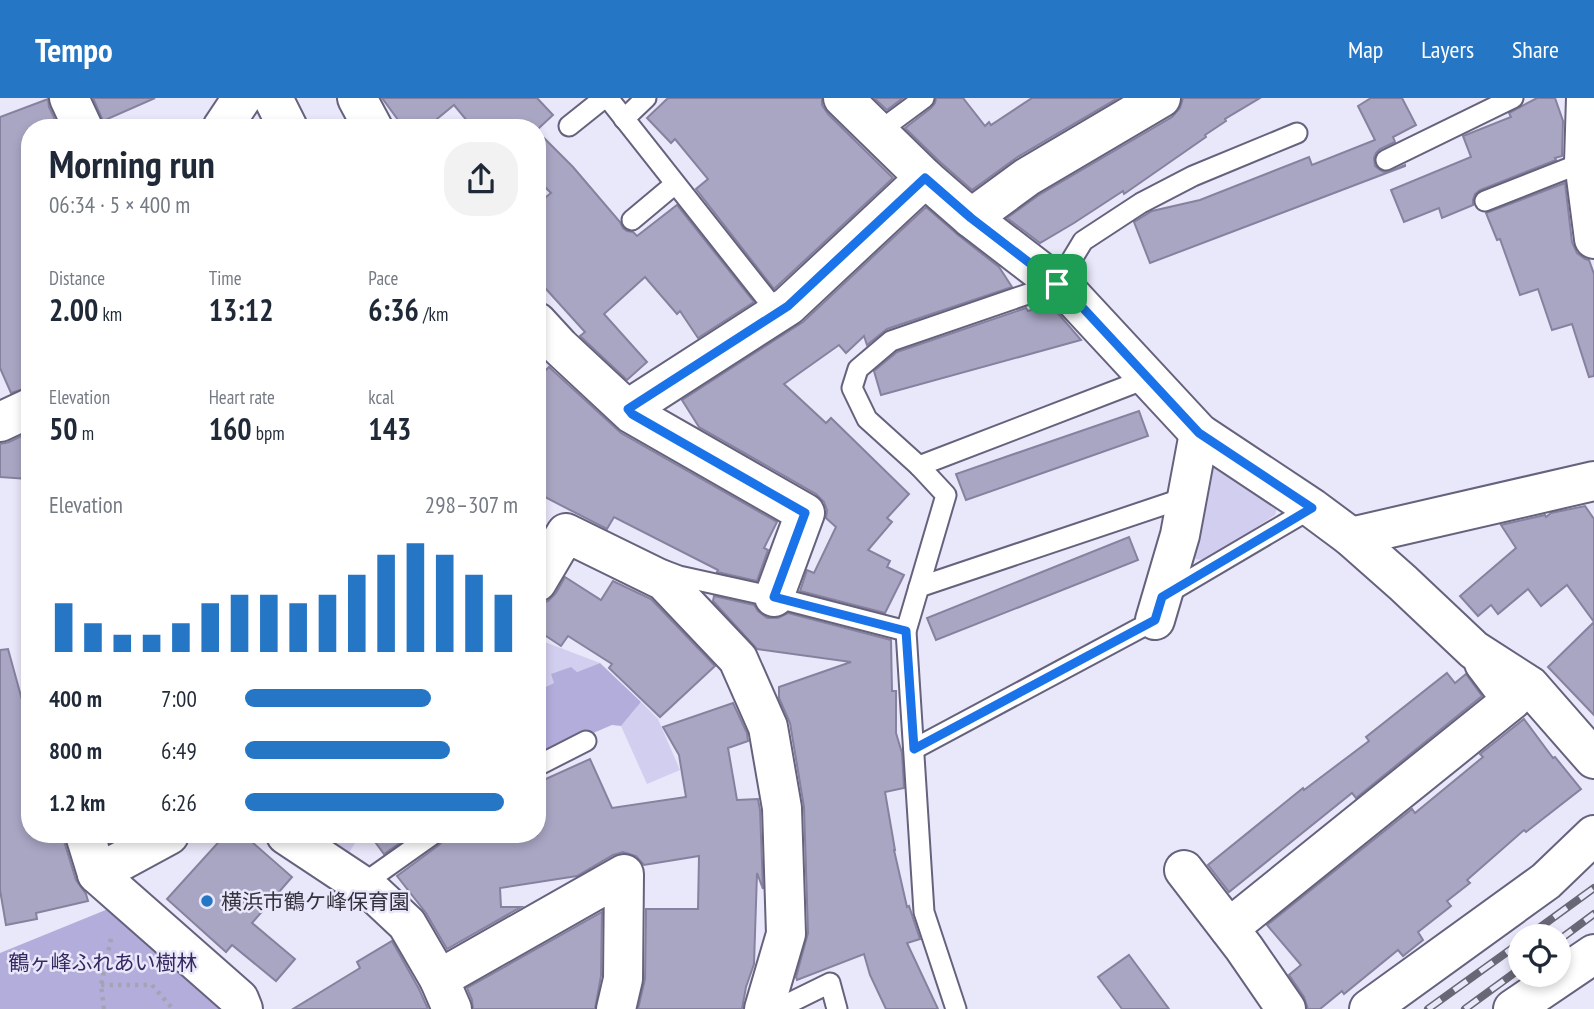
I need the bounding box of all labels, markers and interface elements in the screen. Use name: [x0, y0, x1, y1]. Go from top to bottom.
text: Tempo: [35, 28, 113, 71]
text: Map: [1348, 34, 1383, 65]
text: Layers: [1421, 34, 1474, 65]
text: Share: [1512, 34, 1559, 65]
text: Morning run: [49, 139, 215, 188]
button: share: [444, 142, 518, 216]
text: 06:34 · 5 × 400 m: [49, 190, 190, 219]
pin: [1027, 254, 1087, 314]
icon: arrive: [1038, 265, 1076, 303]
text: Distance: [49, 266, 105, 290]
text: Time: [209, 266, 242, 290]
text: Pace: [368, 266, 398, 290]
text: 2.00: [49, 290, 98, 329]
text: 13:12: [209, 290, 274, 329]
text: 6:36: [368, 290, 419, 329]
text: km: [98, 302, 122, 326]
text: /km: [419, 302, 448, 326]
text: Elevation: [49, 385, 110, 409]
text: Heart rate: [209, 385, 275, 409]
text: kcal: [368, 385, 394, 409]
text: 50: [49, 409, 78, 448]
text: 160: [209, 409, 252, 448]
text: 143: [368, 409, 411, 448]
text: m: [78, 421, 94, 445]
text: bpm: [252, 421, 285, 445]
text: Elevation: [49, 490, 123, 519]
text: 298–307 m: [425, 490, 518, 519]
text: 400 m: [49, 684, 102, 713]
text: 7:00: [161, 684, 197, 713]
text: 800 m: [49, 736, 102, 765]
text: 6:49: [161, 736, 197, 765]
text: 1.2 km: [49, 788, 105, 817]
text: 6:26: [161, 788, 197, 817]
place label: 横浜市鶴ケ峰保育園: [221, 888, 410, 915]
marker: 横浜市鶴ケ峰保育園: [199, 893, 215, 909]
map controls: [1508, 924, 1571, 987]
button: locate: [1508, 924, 1571, 987]
park label: 鶴ヶ峰ふれあい樹林: [9, 949, 198, 976]

